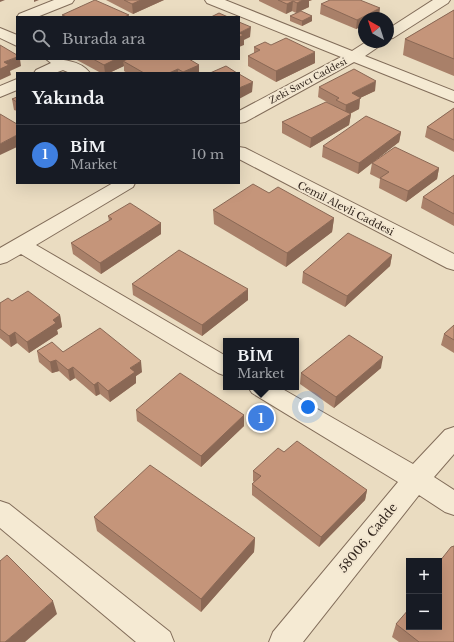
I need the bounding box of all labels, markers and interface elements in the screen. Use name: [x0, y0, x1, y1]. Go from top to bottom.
north arrow: [358, 12, 394, 48]
search box: [16, 16, 240, 60]
icon: search: [30, 27, 52, 49]
text: Burada ara: [62, 29, 145, 48]
street label: Zeki Savcı Caddesi: [267, 55, 348, 106]
text: Yakında: [32, 88, 104, 109]
text: BİM: [70, 137, 106, 156]
text: 1: [42, 146, 48, 163]
text: 10 m: [191, 146, 224, 163]
text: Market: [70, 156, 117, 173]
street label: Cemil Alevli Caddesi: [295, 178, 397, 239]
popup: [223, 338, 299, 390]
text: BİM: [237, 346, 273, 365]
text: Market: [237, 365, 285, 382]
your location: [298, 397, 318, 417]
pin: 1: [248, 403, 274, 433]
street label: 58006. Cadde: [335, 500, 400, 575]
map controls: [406, 558, 442, 630]
button: +: [406, 558, 442, 594]
button: −: [406, 594, 442, 630]

